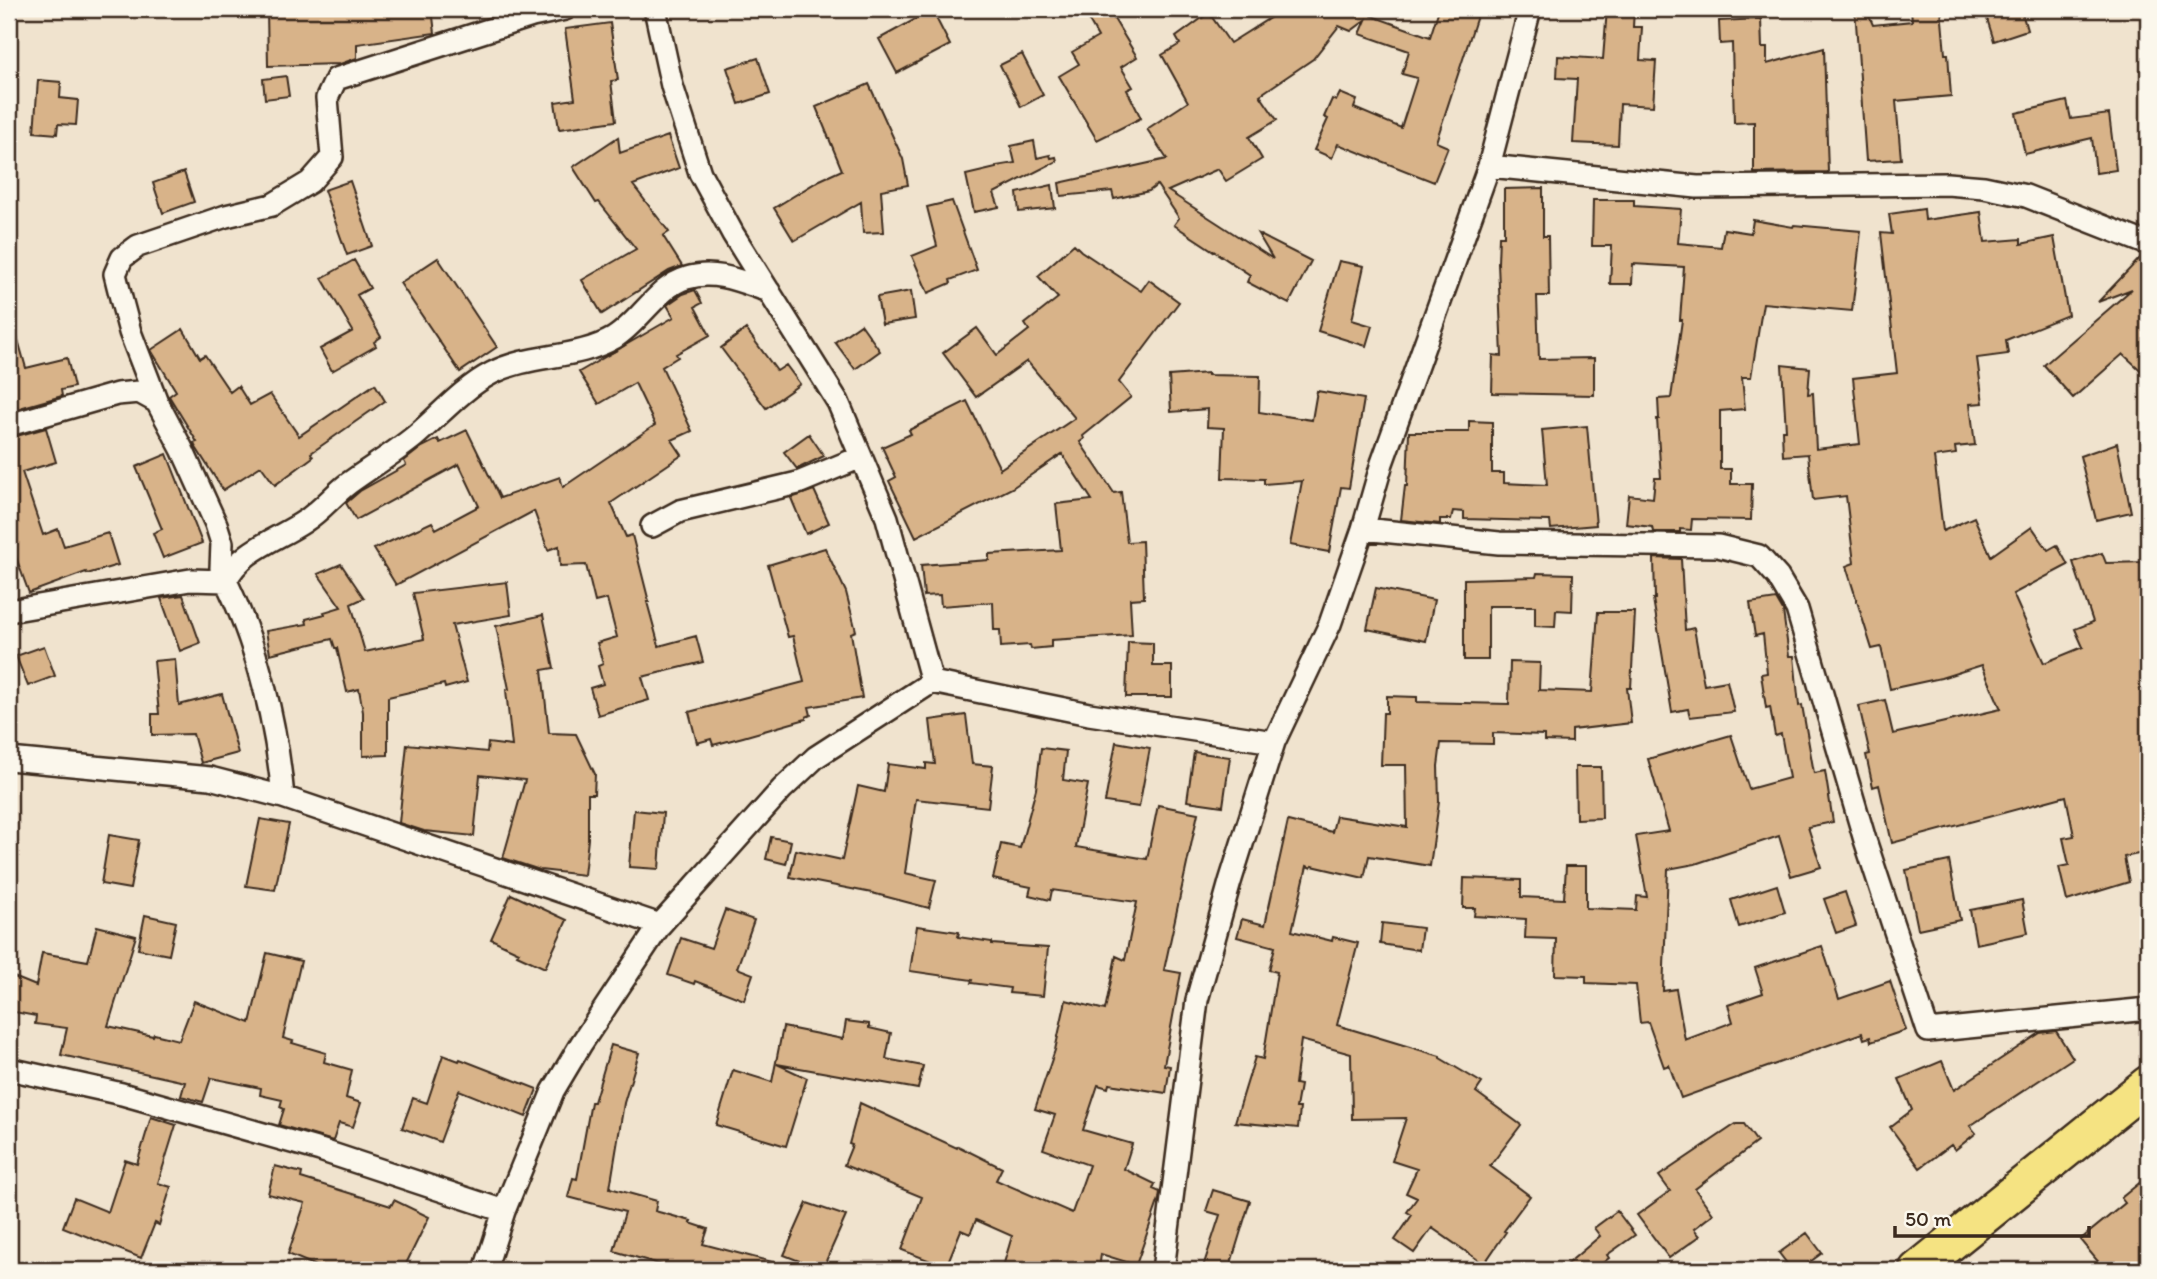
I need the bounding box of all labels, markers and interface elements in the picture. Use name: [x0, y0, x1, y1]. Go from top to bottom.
scale bar: [1895, 1195, 2089, 1239]
text: 50 m: [1905, 1206, 1952, 1231]

